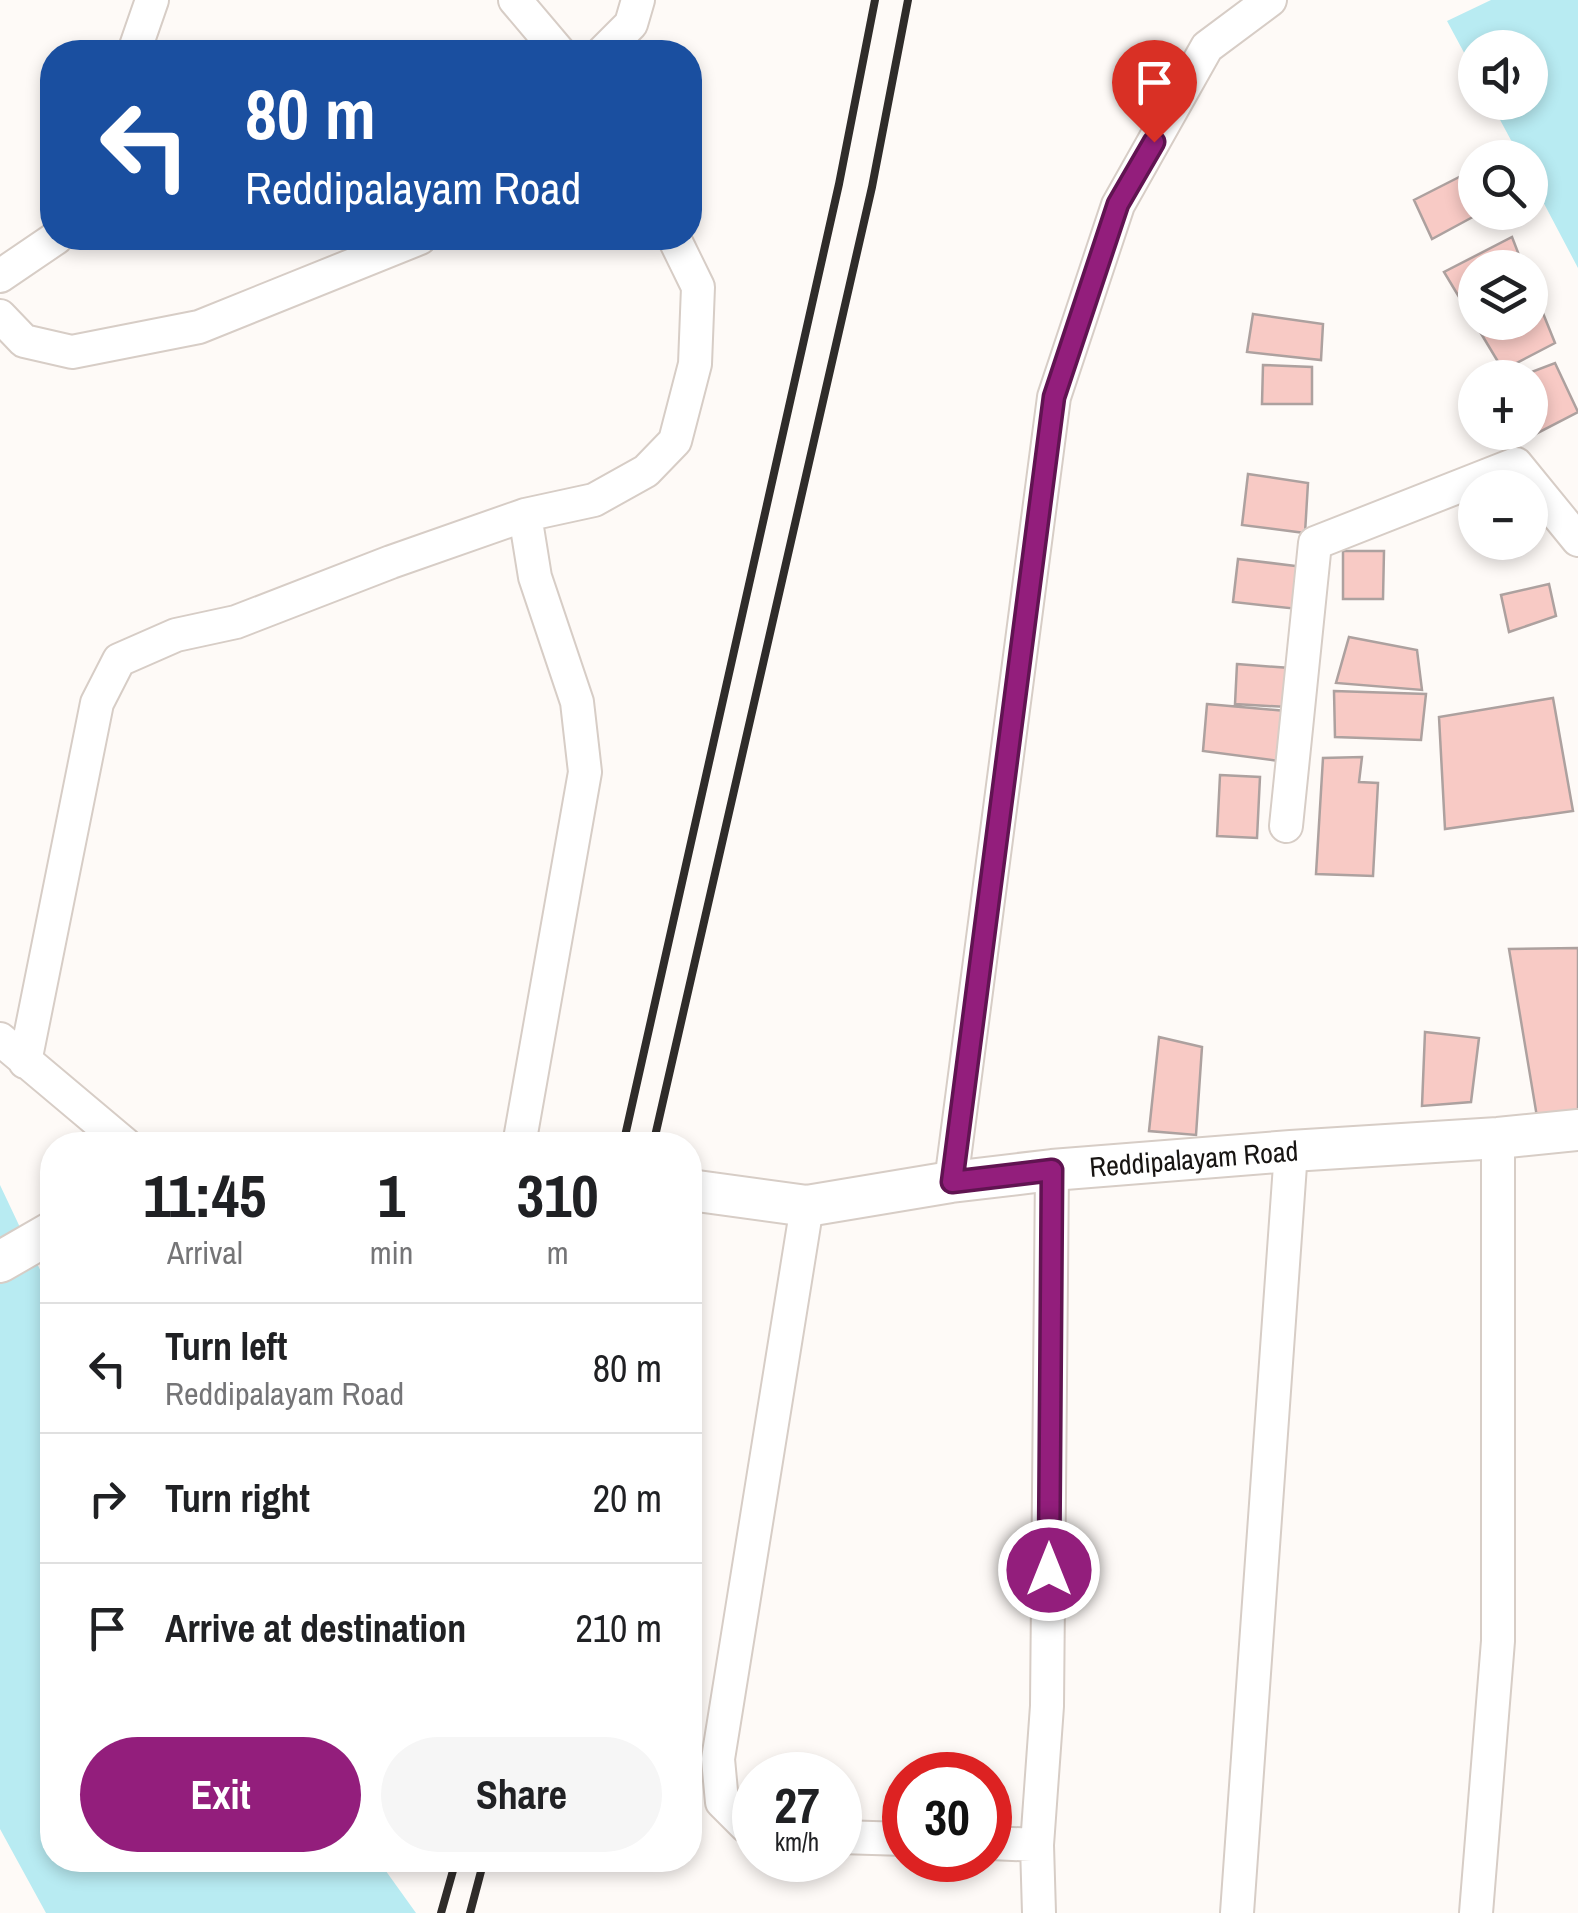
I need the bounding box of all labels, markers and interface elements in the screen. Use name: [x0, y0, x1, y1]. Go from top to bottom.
map controls: [1458, 30, 1548, 560]
button: sound: [1458, 30, 1548, 120]
pin: [1112, 40, 1197, 143]
icon: arrive: [1127, 55, 1182, 110]
text: 80 m: [245, 67, 376, 161]
icon: left: [80, 80, 210, 210]
button: search: [1458, 140, 1548, 230]
text: Reddipalayam Road: [245, 157, 581, 218]
button: layers: [1458, 250, 1548, 340]
button: +: [1458, 360, 1548, 450]
button: −: [1458, 470, 1548, 560]
street label: Reddipalayam Road: [1088, 1132, 1299, 1186]
text: 11:45: [143, 1155, 266, 1236]
text: 1: [378, 1155, 405, 1236]
text: 310: [517, 1155, 599, 1236]
text: Arrival: [167, 1231, 243, 1274]
text: min: [370, 1231, 413, 1274]
text: m: [547, 1231, 569, 1274]
text: Turn left: [165, 1321, 287, 1372]
icon: left: [80, 1341, 135, 1396]
text: 80 m: [593, 1343, 662, 1394]
text: Reddipalayam Road: [165, 1372, 404, 1415]
icon: right: [80, 1471, 135, 1526]
text: Turn right: [165, 1473, 310, 1524]
text: 20 m: [593, 1473, 662, 1524]
position arrow: [997, 1518, 1101, 1622]
icon: arrive: [80, 1601, 135, 1656]
text: Arrive at destination: [165, 1603, 466, 1654]
text: 210 m: [575, 1603, 662, 1654]
button: Exit: [80, 1737, 361, 1852]
button: Share: [381, 1737, 662, 1852]
speed limit sign: 30: [882, 1752, 1012, 1882]
text: 27: [774, 1771, 820, 1839]
text: km/h: [775, 1825, 819, 1859]

